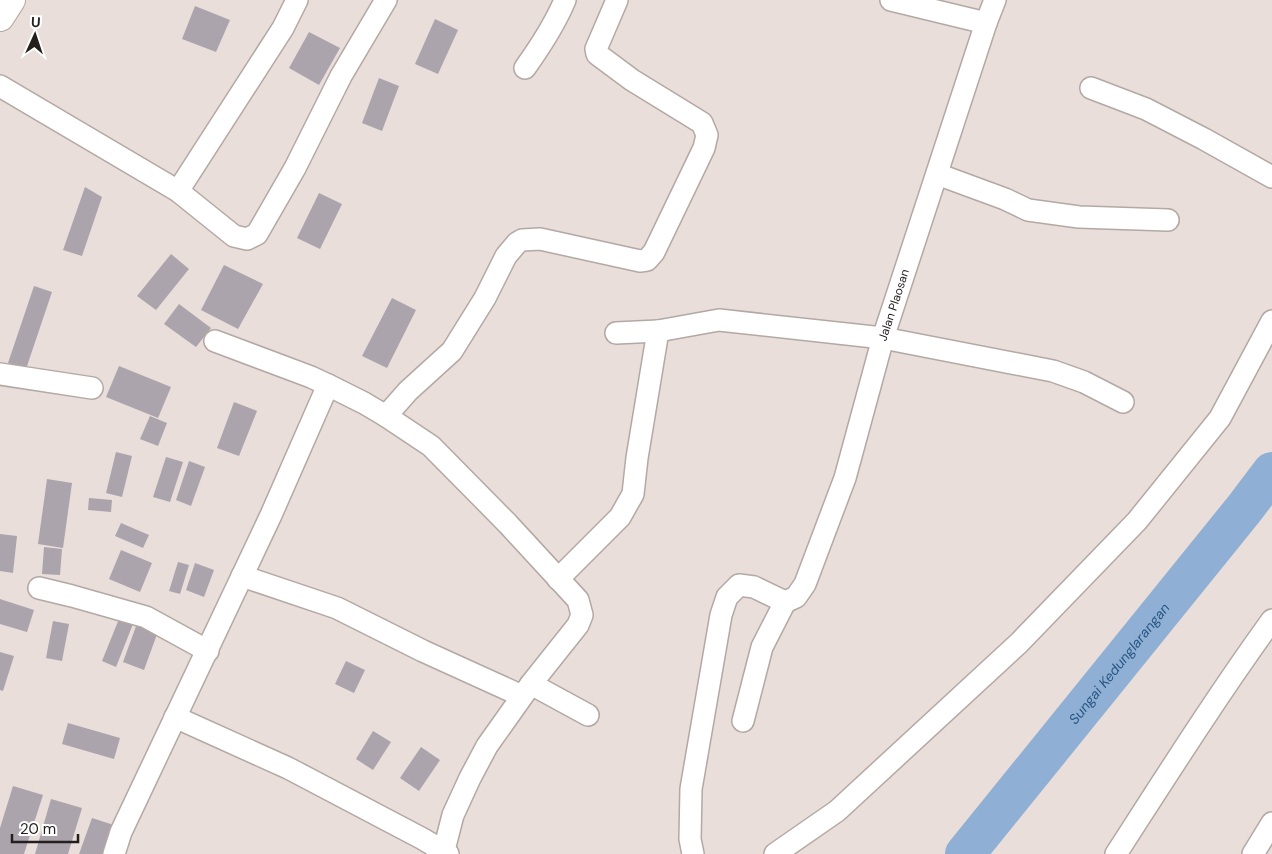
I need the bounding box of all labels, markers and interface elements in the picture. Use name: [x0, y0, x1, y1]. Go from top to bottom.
north arrow: [10, 10, 60, 60]
text: U: [30, 13, 41, 31]
street label: Jalan Plaosan: [875, 267, 913, 343]
water label: Sungai Kedunglarangan: [1065, 599, 1173, 728]
scale bar: [12, 812, 79, 844]
text: 20 m: [20, 819, 56, 839]

